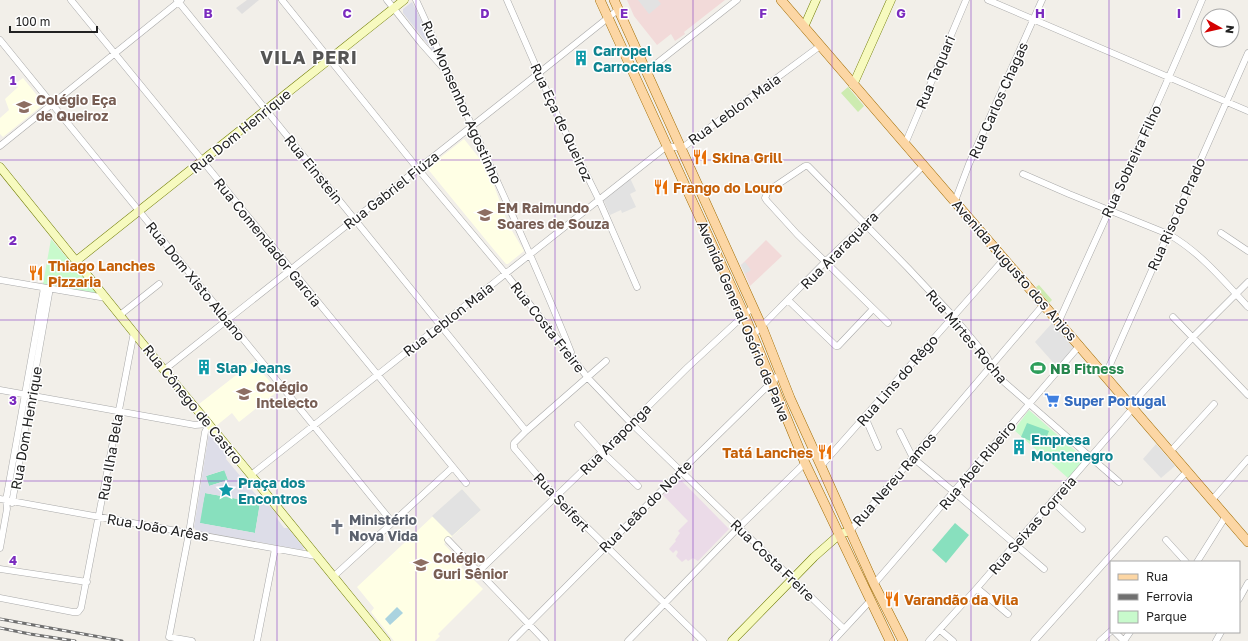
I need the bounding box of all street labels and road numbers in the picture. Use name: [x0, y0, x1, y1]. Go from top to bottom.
street label: Rua Monsenhor Agostinho: [418, 18, 506, 186]
street label: Rua Taquari: [912, 32, 958, 112]
street label: Rua Carlos Chagas: [965, 39, 1031, 161]
street label: Rua Eça de Queiroz: [527, 60, 597, 184]
street label: Rua Leblon Maia: [684, 70, 784, 148]
street label: Rua Dom Henrique: [186, 85, 294, 177]
street label: Rua Sobreira Filho: [1097, 102, 1165, 220]
street label: Rua Einstein: [281, 131, 347, 207]
street label: Rua Gabriel Fiúza: [340, 147, 442, 233]
street label: Rua Riso do Prado: [1143, 155, 1209, 273]
street label: Rua Comendador Garcia: [211, 174, 325, 310]
street label: Avenida Augusto dos Anjos: [949, 196, 1081, 344]
street label: Rua Araraquara: [797, 208, 881, 292]
street label: Rua Dom Xisto Albano: [143, 218, 249, 344]
street label: Avenida General Osório de Paiva: [694, 218, 794, 424]
street label: Rua Leblon Maia: [399, 278, 497, 360]
street label: Rua Costa Freire: [507, 278, 589, 376]
street label: Rua Mirtes Rocha: [923, 286, 1011, 386]
street label: Rua Lins do Rêgo: [853, 331, 941, 429]
street label: Rua Cônego de Castro: [140, 341, 246, 467]
street label: Rua Dom Henrique: [7, 365, 45, 491]
street label: Rua Araponga: [576, 400, 654, 478]
street label: Rua Ilha Bela: [94, 412, 126, 502]
street label: Rua Abel Ribeiro: [935, 417, 1019, 513]
street label: Rua Nereu Ramos: [849, 429, 939, 529]
street label: Rua Leão do Norte: [595, 456, 695, 556]
street label: Rua Seifert: [530, 469, 594, 535]
street label: Rua Seixas Correia: [985, 472, 1079, 578]
street label: Rua João Arêas: [106, 510, 210, 544]
street label: Rua Costa Freire: [727, 516, 819, 604]

